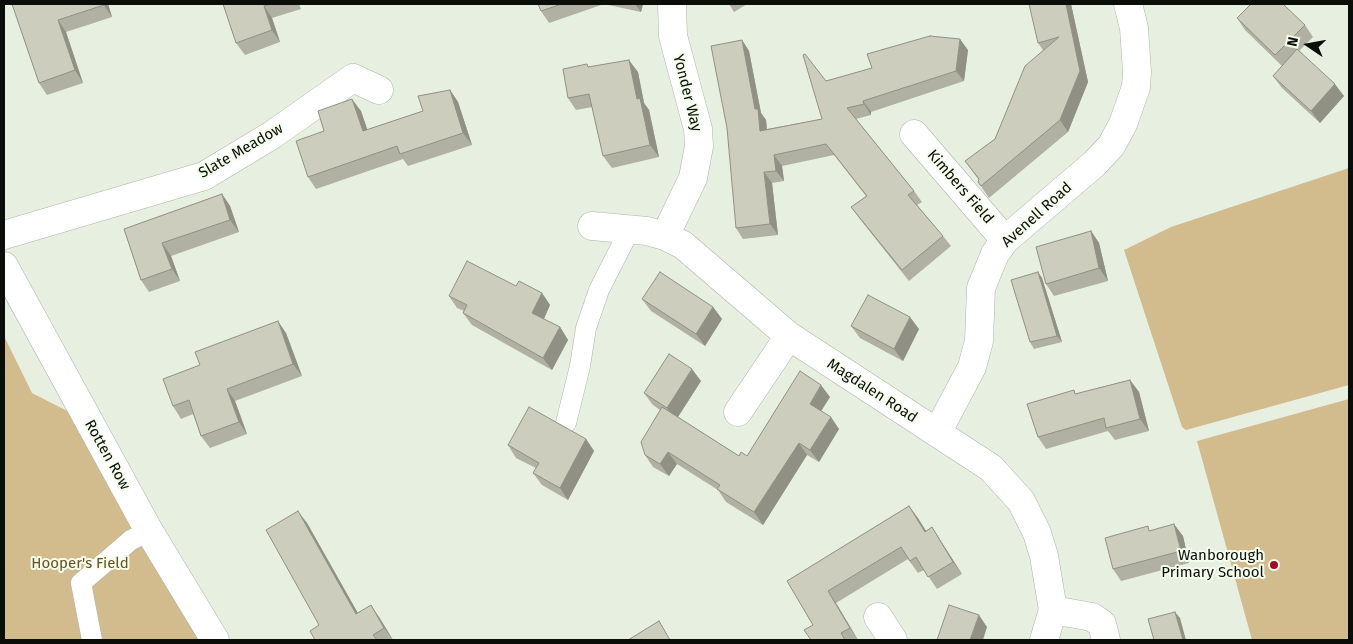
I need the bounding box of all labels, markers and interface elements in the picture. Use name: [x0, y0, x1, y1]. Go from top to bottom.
north arrow: [1283, 20, 1333, 70]
text: N: [1284, 35, 1302, 48]
street label: Yonder Way: [669, 52, 705, 134]
street label: Slate Meadow: [196, 120, 286, 182]
street label: Kimbers Field: [923, 146, 997, 228]
street label: Avenell Road: [998, 179, 1076, 251]
street label: Magdalen Road: [823, 355, 921, 427]
street label: Rotten Row: [80, 417, 134, 493]
place label: Wanborough Primary School: [1161, 547, 1264, 582]
park label: Hooper's Field: [31, 555, 129, 573]
marker: Wanborough Primary School: [1268, 559, 1280, 571]

